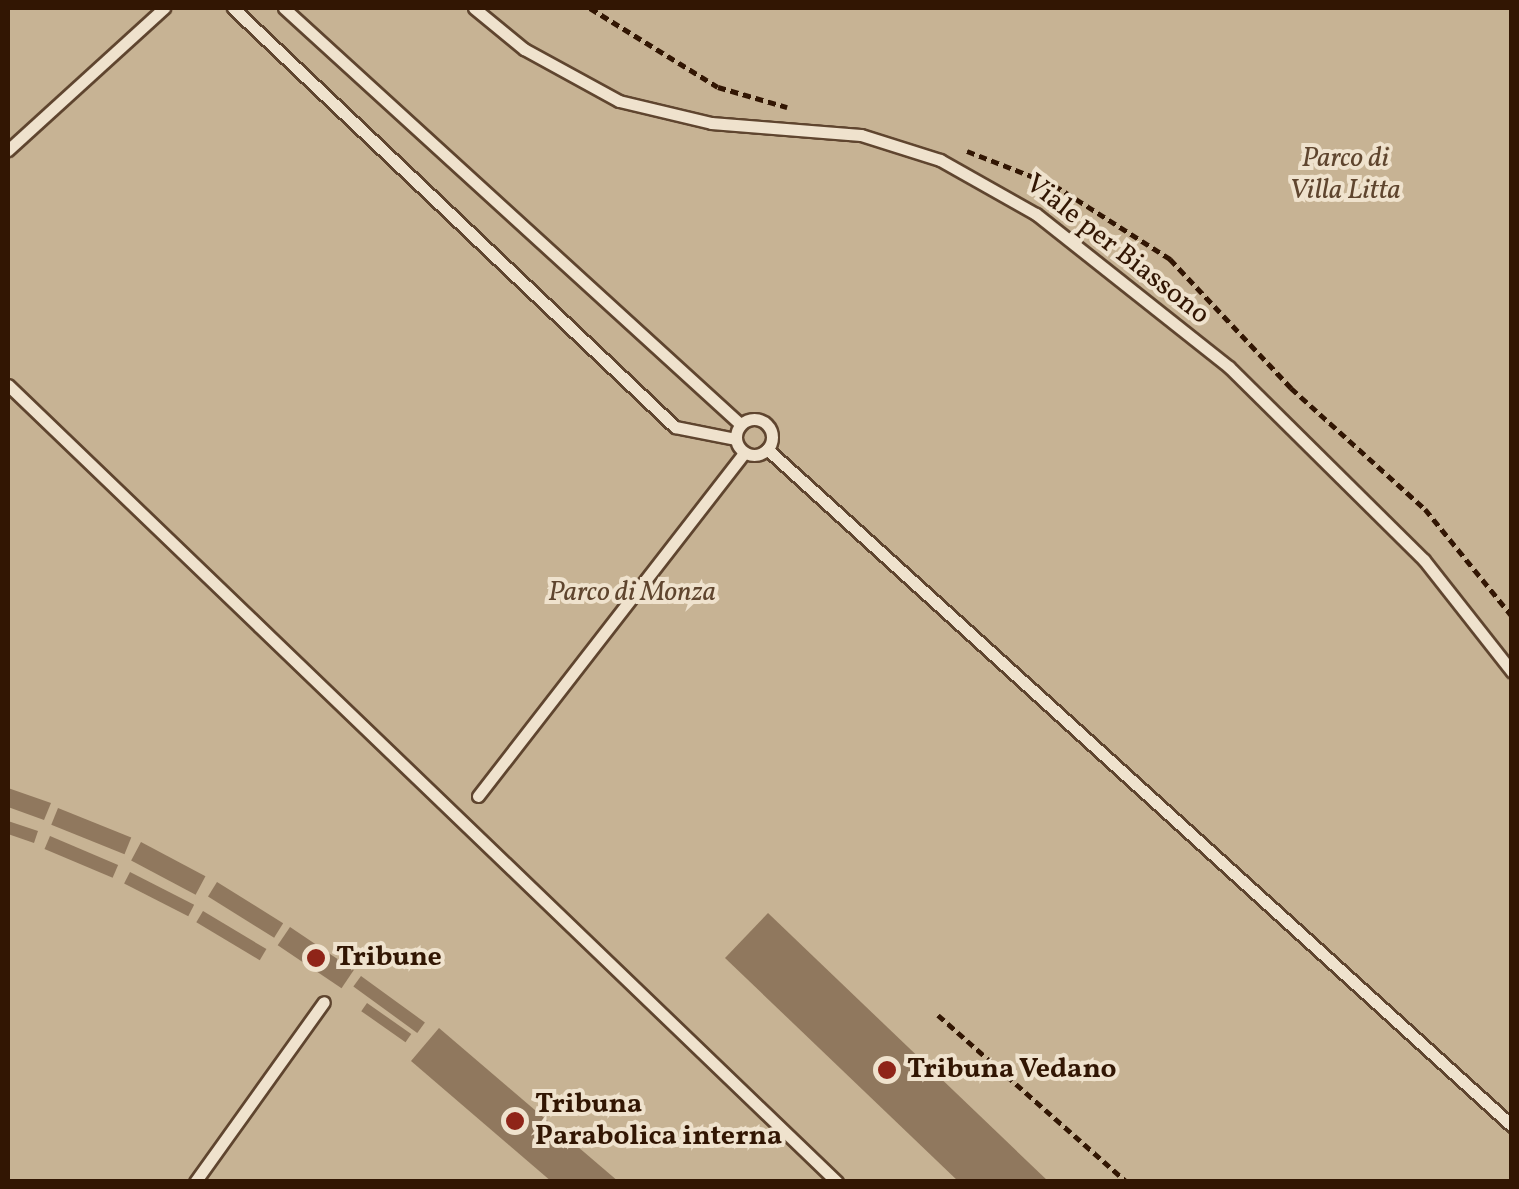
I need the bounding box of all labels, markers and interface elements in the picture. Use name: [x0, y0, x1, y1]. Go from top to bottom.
park label: Parco di Villa Litta: [1289, 142, 1401, 208]
street label: Viale per Biassono: [1018, 168, 1216, 332]
park label: Parco di Monza: [548, 576, 716, 610]
place label: Tribune: [336, 941, 442, 975]
marker: Tribune: [305, 947, 327, 969]
place label: Tribuna Vedano: [907, 1053, 1117, 1087]
marker: Tribuna Vedano: [876, 1059, 898, 1081]
place label: Tribuna Parabolica interna: [535, 1088, 782, 1154]
marker: Tribuna Parabolica interna: [504, 1110, 526, 1132]

